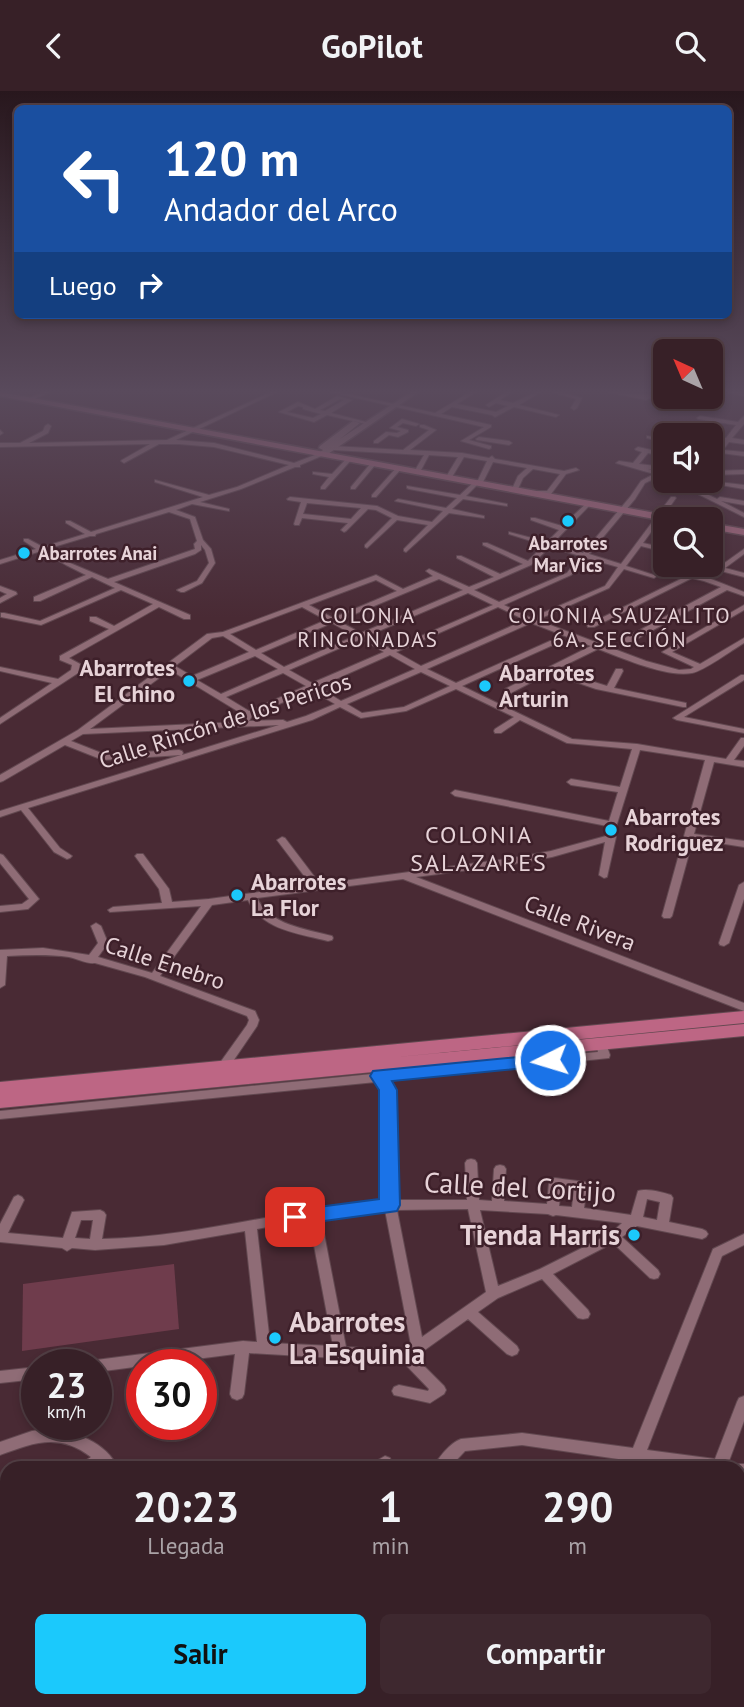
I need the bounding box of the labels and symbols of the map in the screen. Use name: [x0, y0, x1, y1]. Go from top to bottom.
north arrow: [653, 339, 723, 409]
marker: Abarrotes Mar Vics: [560, 513, 576, 529]
place label: Abarrotes Mar Vics: [529, 531, 607, 577]
place label: Abarrotes Anai: [38, 541, 157, 565]
marker: Abarrotes Anai: [16, 545, 32, 561]
district label: COLONIA RINCONADAS: [297, 602, 439, 653]
district label: COLONIA SAUZALITO 6A. SECCIÓN: [508, 602, 732, 653]
place label: Abarrotes El Chino: [80, 653, 175, 708]
place label: Abarrotes Arturin: [499, 658, 595, 713]
street label: Calle Rincón de los Pericos: [95, 666, 355, 775]
marker: Abarrotes El Chino: [181, 673, 197, 689]
marker: Abarrotes Arturin: [477, 678, 493, 694]
place label: Abarrotes Rodriguez: [625, 802, 724, 857]
district label: COLONIA SALAZARES: [410, 819, 548, 878]
marker: Abarrotes Rodriguez: [603, 822, 619, 838]
place label: Abarrotes La Flor: [251, 867, 347, 922]
marker: Abarrotes La Flor: [229, 887, 245, 903]
street label: Calle Rivera: [520, 888, 640, 957]
street label: Calle Enebro: [101, 929, 229, 996]
position arrow: [513, 1023, 587, 1097]
street label: Calle del Cortijo: [423, 1163, 617, 1210]
pin: [265, 1187, 325, 1247]
place label: Tienda Harris: [460, 1216, 620, 1253]
marker: Tienda Harris: [626, 1227, 642, 1243]
place label: Abarrotes La Esquinia: [289, 1303, 425, 1372]
marker: Abarrotes La Esquinia: [267, 1330, 283, 1346]
speed limit sign: 30: [126, 1349, 217, 1440]

